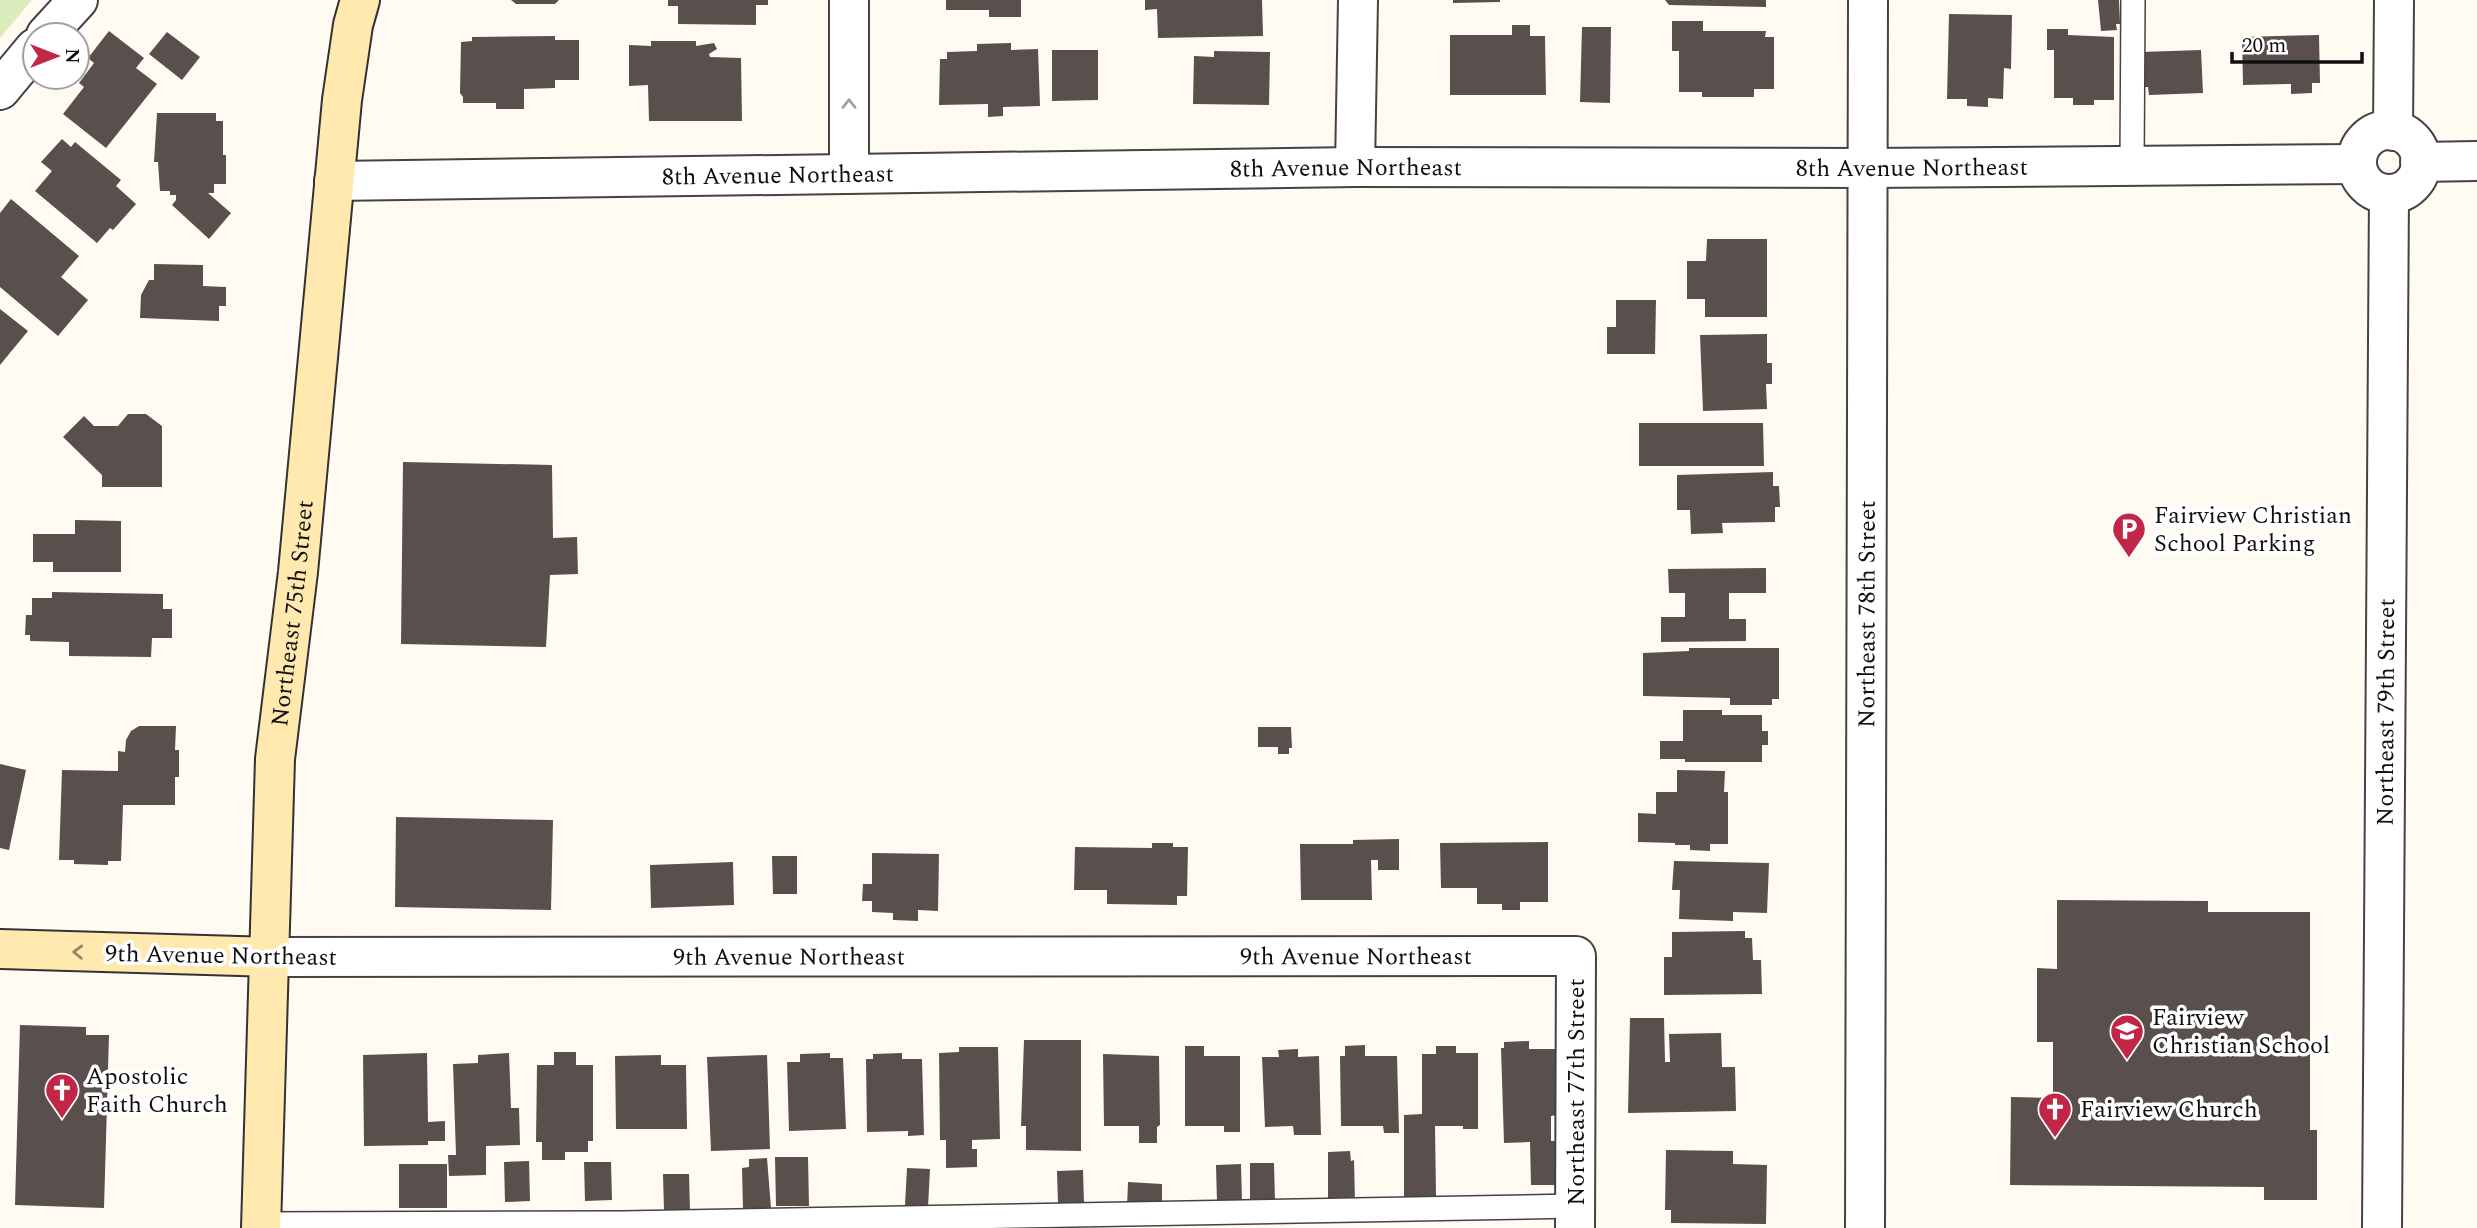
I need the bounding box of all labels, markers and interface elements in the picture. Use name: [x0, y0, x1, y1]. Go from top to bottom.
north arrow: [21, 21, 91, 91]
scale bar: [2232, 21, 2362, 65]
text: 20 m: [2242, 30, 2286, 62]
text: N: [57, 48, 86, 64]
one-way arrow: [841, 99, 857, 109]
street label: 8th Avenue Northeast: [1230, 150, 1462, 188]
street label: 8th Avenue Northeast: [1796, 150, 2028, 187]
street label: 8th Avenue Northeast: [662, 156, 894, 196]
street label: Northeast 75th Street: [262, 498, 324, 729]
place label: Fairview Christian School Parking: [2154, 498, 2352, 562]
street label: Northeast 78th Street: [1849, 500, 1886, 728]
parking icon: Fairview Christian School Parking: [2110, 510, 2148, 559]
street label: Northeast 79th Street: [2368, 598, 2405, 826]
street label: 9th Avenue Northeast: [105, 936, 337, 976]
street label: 9th Avenue Northeast: [1240, 939, 1472, 975]
street label: 9th Avenue Northeast: [673, 940, 905, 976]
one-way arrow: [72, 944, 83, 959]
street label: Northeast 77th Street: [1559, 978, 1595, 1206]
place label: Fairview Christian School: [2152, 1000, 2330, 1064]
school or university icon: Fairview Christian School: [2108, 1012, 2146, 1061]
place label: Apostolic Faith Church: [86, 1059, 228, 1123]
church icon: Apostolic Faith Church: [43, 1071, 81, 1120]
church icon: Fairview Church: [2036, 1090, 2074, 1139]
place label: Fairview Church: [2080, 1092, 2258, 1128]

